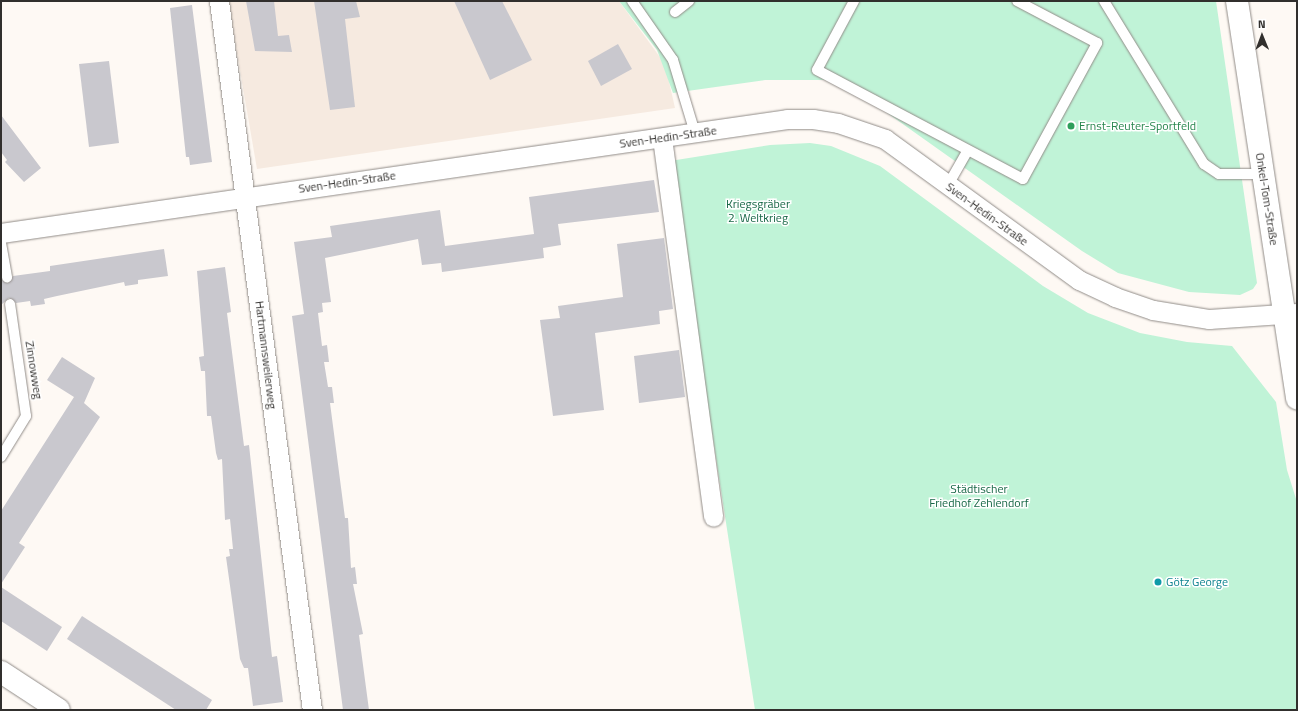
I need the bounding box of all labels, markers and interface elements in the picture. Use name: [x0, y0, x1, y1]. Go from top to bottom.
north arrow: [1242, 16, 1282, 56]
text: N: [1258, 16, 1266, 32]
place label: Ernst-Reuter-Sportfeld: [1079, 119, 1196, 133]
marker: Ernst-Reuter-Sportfeld: [1066, 121, 1076, 131]
street label: Sven-Hedin-Straße: [618, 123, 718, 151]
street label: Onkel-Tom-Straße: [1253, 152, 1281, 246]
street label: Sven-Hedin-Straße: [297, 168, 397, 196]
street label: Sven-Hedin-Straße: [943, 179, 1031, 249]
park label: Kriegsgräber 2. Weltkrieg: [726, 197, 790, 225]
street label: Hartmannsweilerweg: [252, 300, 280, 410]
street label: Zinnowweg: [22, 340, 46, 400]
park label: Städtischer Friedhof Zehlendorf: [929, 482, 1029, 510]
place label: Götz George: [1166, 575, 1228, 589]
marker: Götz George: [1153, 577, 1163, 587]

